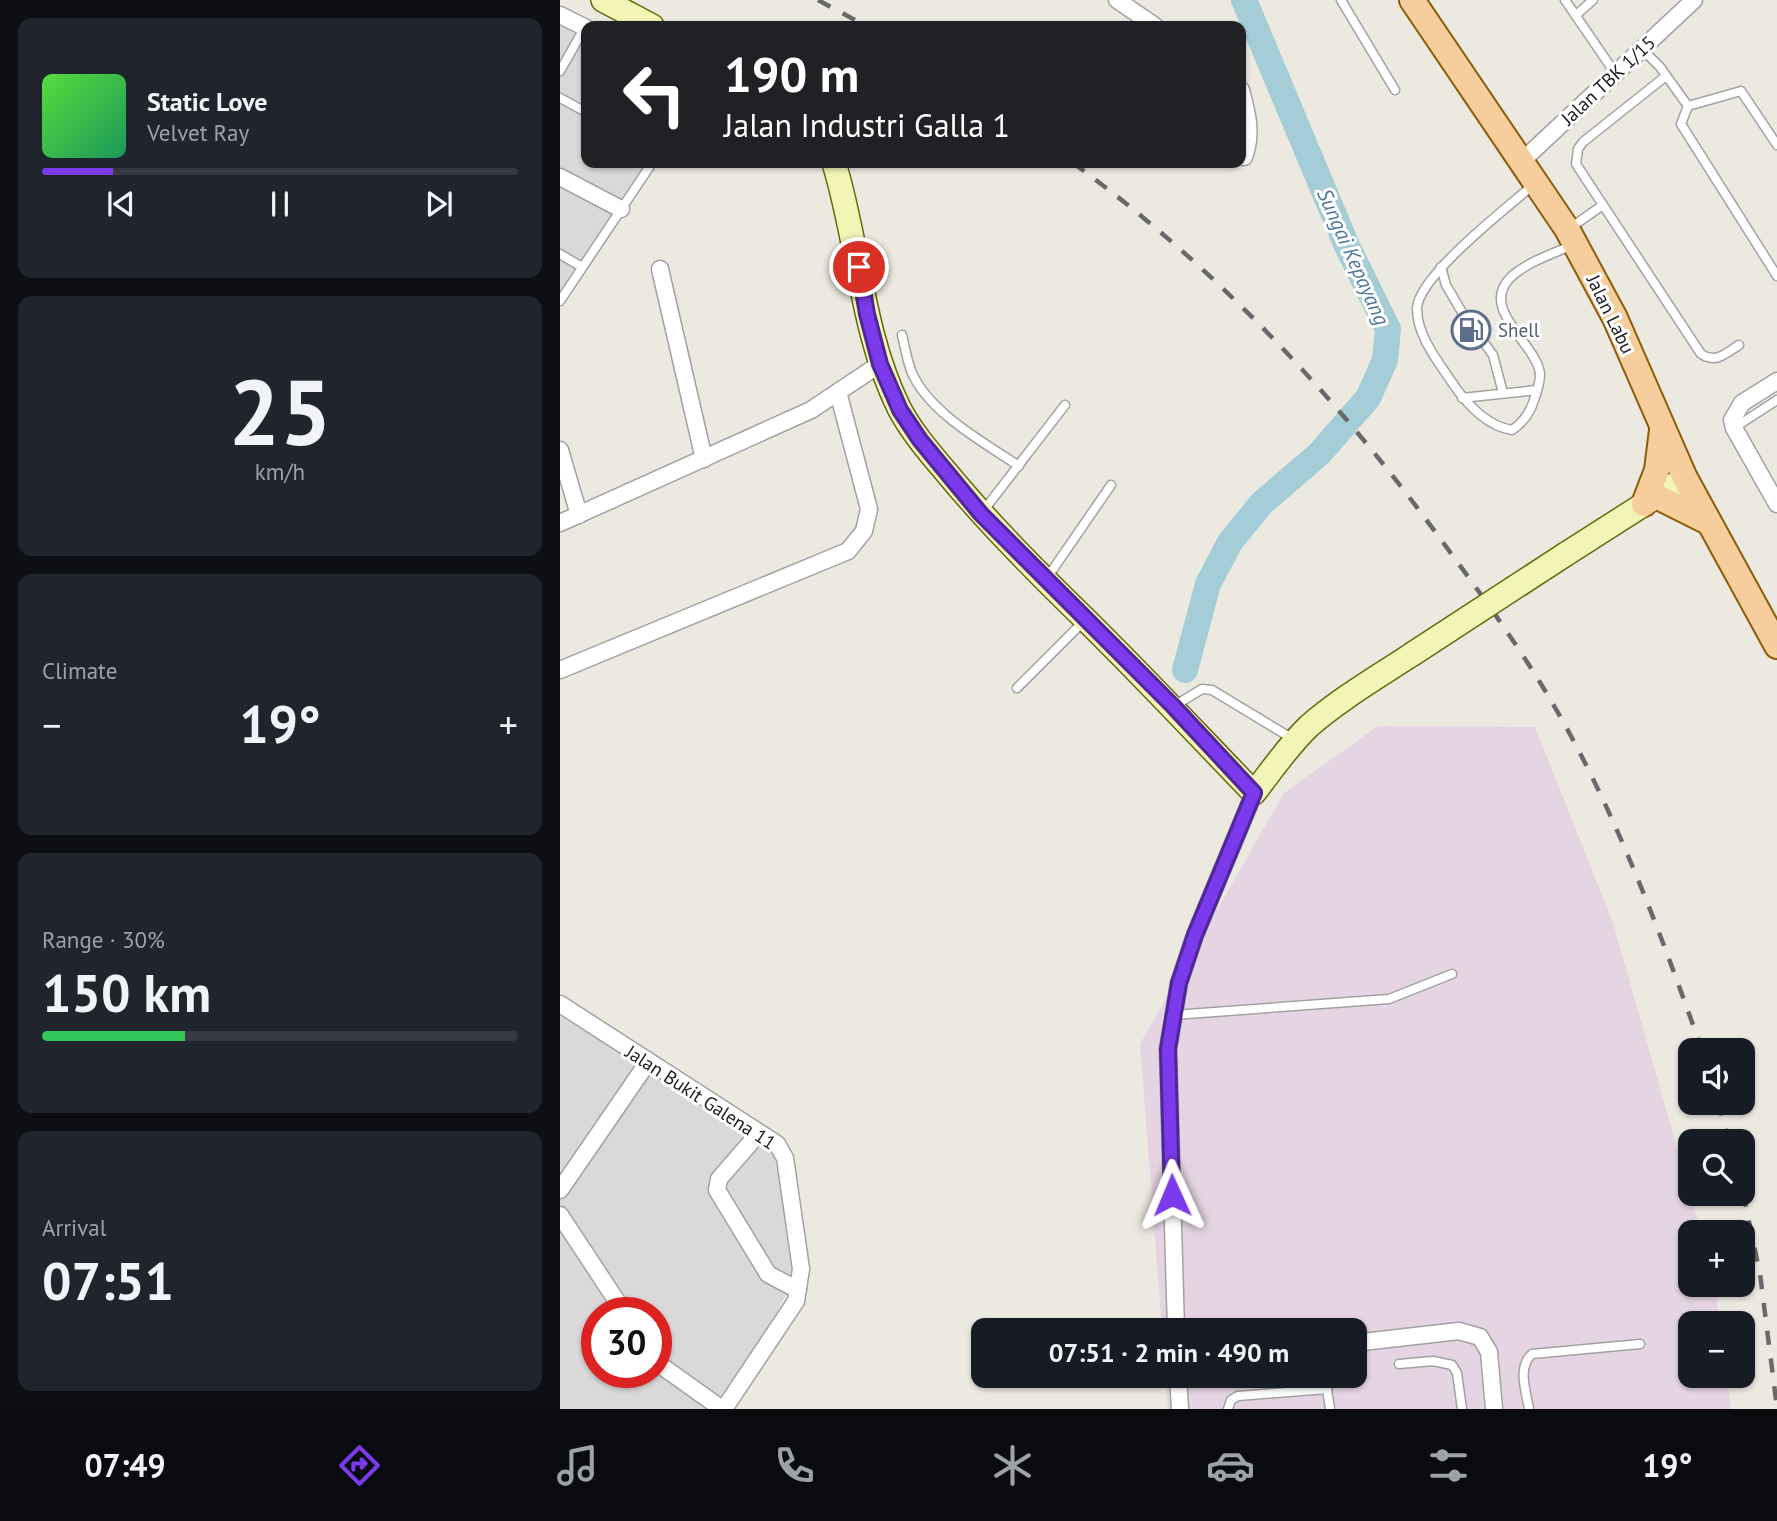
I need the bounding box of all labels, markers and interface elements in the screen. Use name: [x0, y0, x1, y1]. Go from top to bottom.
street label: Jalan TBK 1/15: [1555, 30, 1660, 130]
text: 190 m: [724, 42, 859, 106]
icon: left: [609, 49, 700, 140]
text: Static Love: [147, 85, 268, 118]
text: Jalan Industri Galla 1: [724, 104, 1010, 146]
text: Velvet Ray: [147, 118, 249, 147]
water label: Sungai Kepayang: [1311, 184, 1396, 330]
icon: previous: [102, 185, 140, 223]
icon: pause: [261, 185, 299, 223]
icon: next: [420, 185, 458, 223]
pin: [829, 237, 889, 297]
icon: arrive: [840, 248, 878, 286]
street label: Jalan Labu: [1581, 270, 1640, 357]
fuel station icon: Shell: [1450, 309, 1492, 351]
place label: Shell: [1498, 318, 1540, 342]
text: 25: [228, 352, 332, 470]
text: km/h: [255, 457, 305, 486]
text: Climate: [42, 656, 117, 685]
text: 19°: [239, 690, 321, 757]
text: −: [42, 700, 61, 749]
text: +: [499, 700, 518, 749]
text: Range · 30%: [42, 925, 165, 954]
text: 150 km: [42, 959, 211, 1026]
map controls: [1678, 1038, 1755, 1388]
button: sound: [1678, 1038, 1755, 1115]
street label: Jalan Bukit Galena 11: [621, 1039, 781, 1155]
button: search: [1678, 1129, 1755, 1206]
position arrow: [1135, 1158, 1209, 1232]
text: Arrival: [42, 1213, 106, 1242]
button: +: [1678, 1220, 1755, 1297]
text: 07:51: [42, 1247, 174, 1314]
speed limit sign: 30: [581, 1297, 672, 1388]
button: −: [1678, 1311, 1755, 1388]
text: 07:51 · 2 min · 490 m: [1049, 1336, 1289, 1369]
icon: directions: [335, 1441, 384, 1490]
icon: music: [553, 1441, 602, 1490]
icon: phone: [770, 1441, 819, 1490]
icon: climate: [988, 1441, 1037, 1490]
icon: car: [1206, 1441, 1255, 1490]
icon: filters: [1424, 1441, 1473, 1490]
text: 07:49: [84, 1444, 166, 1486]
text: 19°: [1642, 1444, 1693, 1486]

